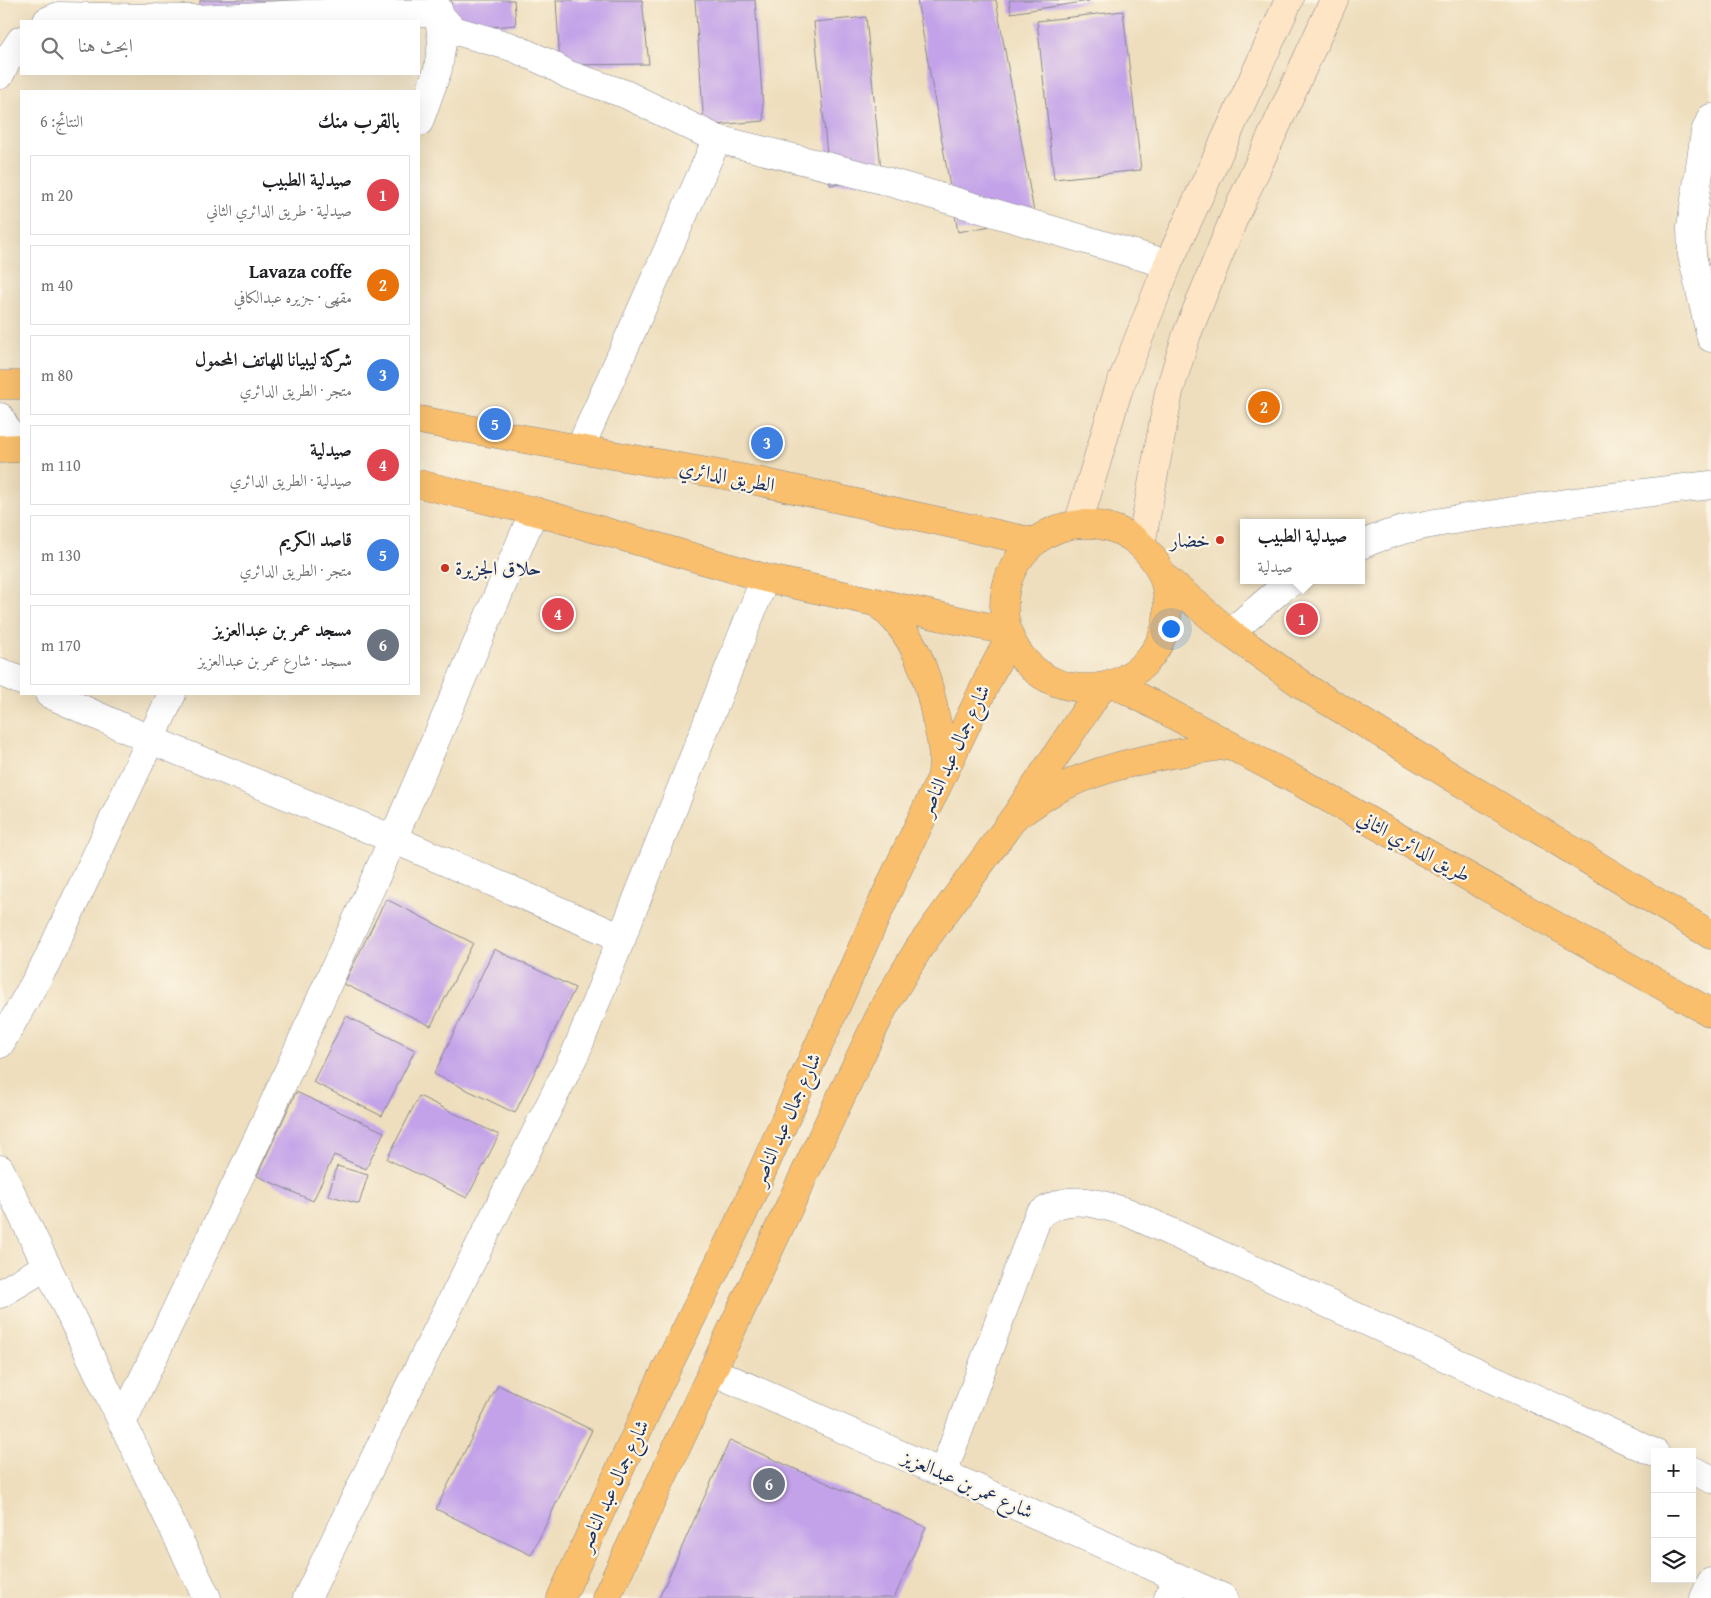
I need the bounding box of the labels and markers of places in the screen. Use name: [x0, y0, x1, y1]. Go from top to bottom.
pin: 2: [1248, 388, 1280, 426]
pin: 5: [479, 405, 511, 443]
pin: 3: [751, 424, 783, 462]
place label: خضار: [1168, 525, 1210, 554]
marker: خضار: [1214, 534, 1226, 546]
place label: حلاق الجزيرة: [455, 553, 541, 582]
marker: حلاق الجزيرة: [439, 562, 451, 574]
pin: 4: [542, 595, 574, 633]
pin: 1: [1286, 600, 1318, 638]
pin: 6: [753, 1465, 785, 1503]

